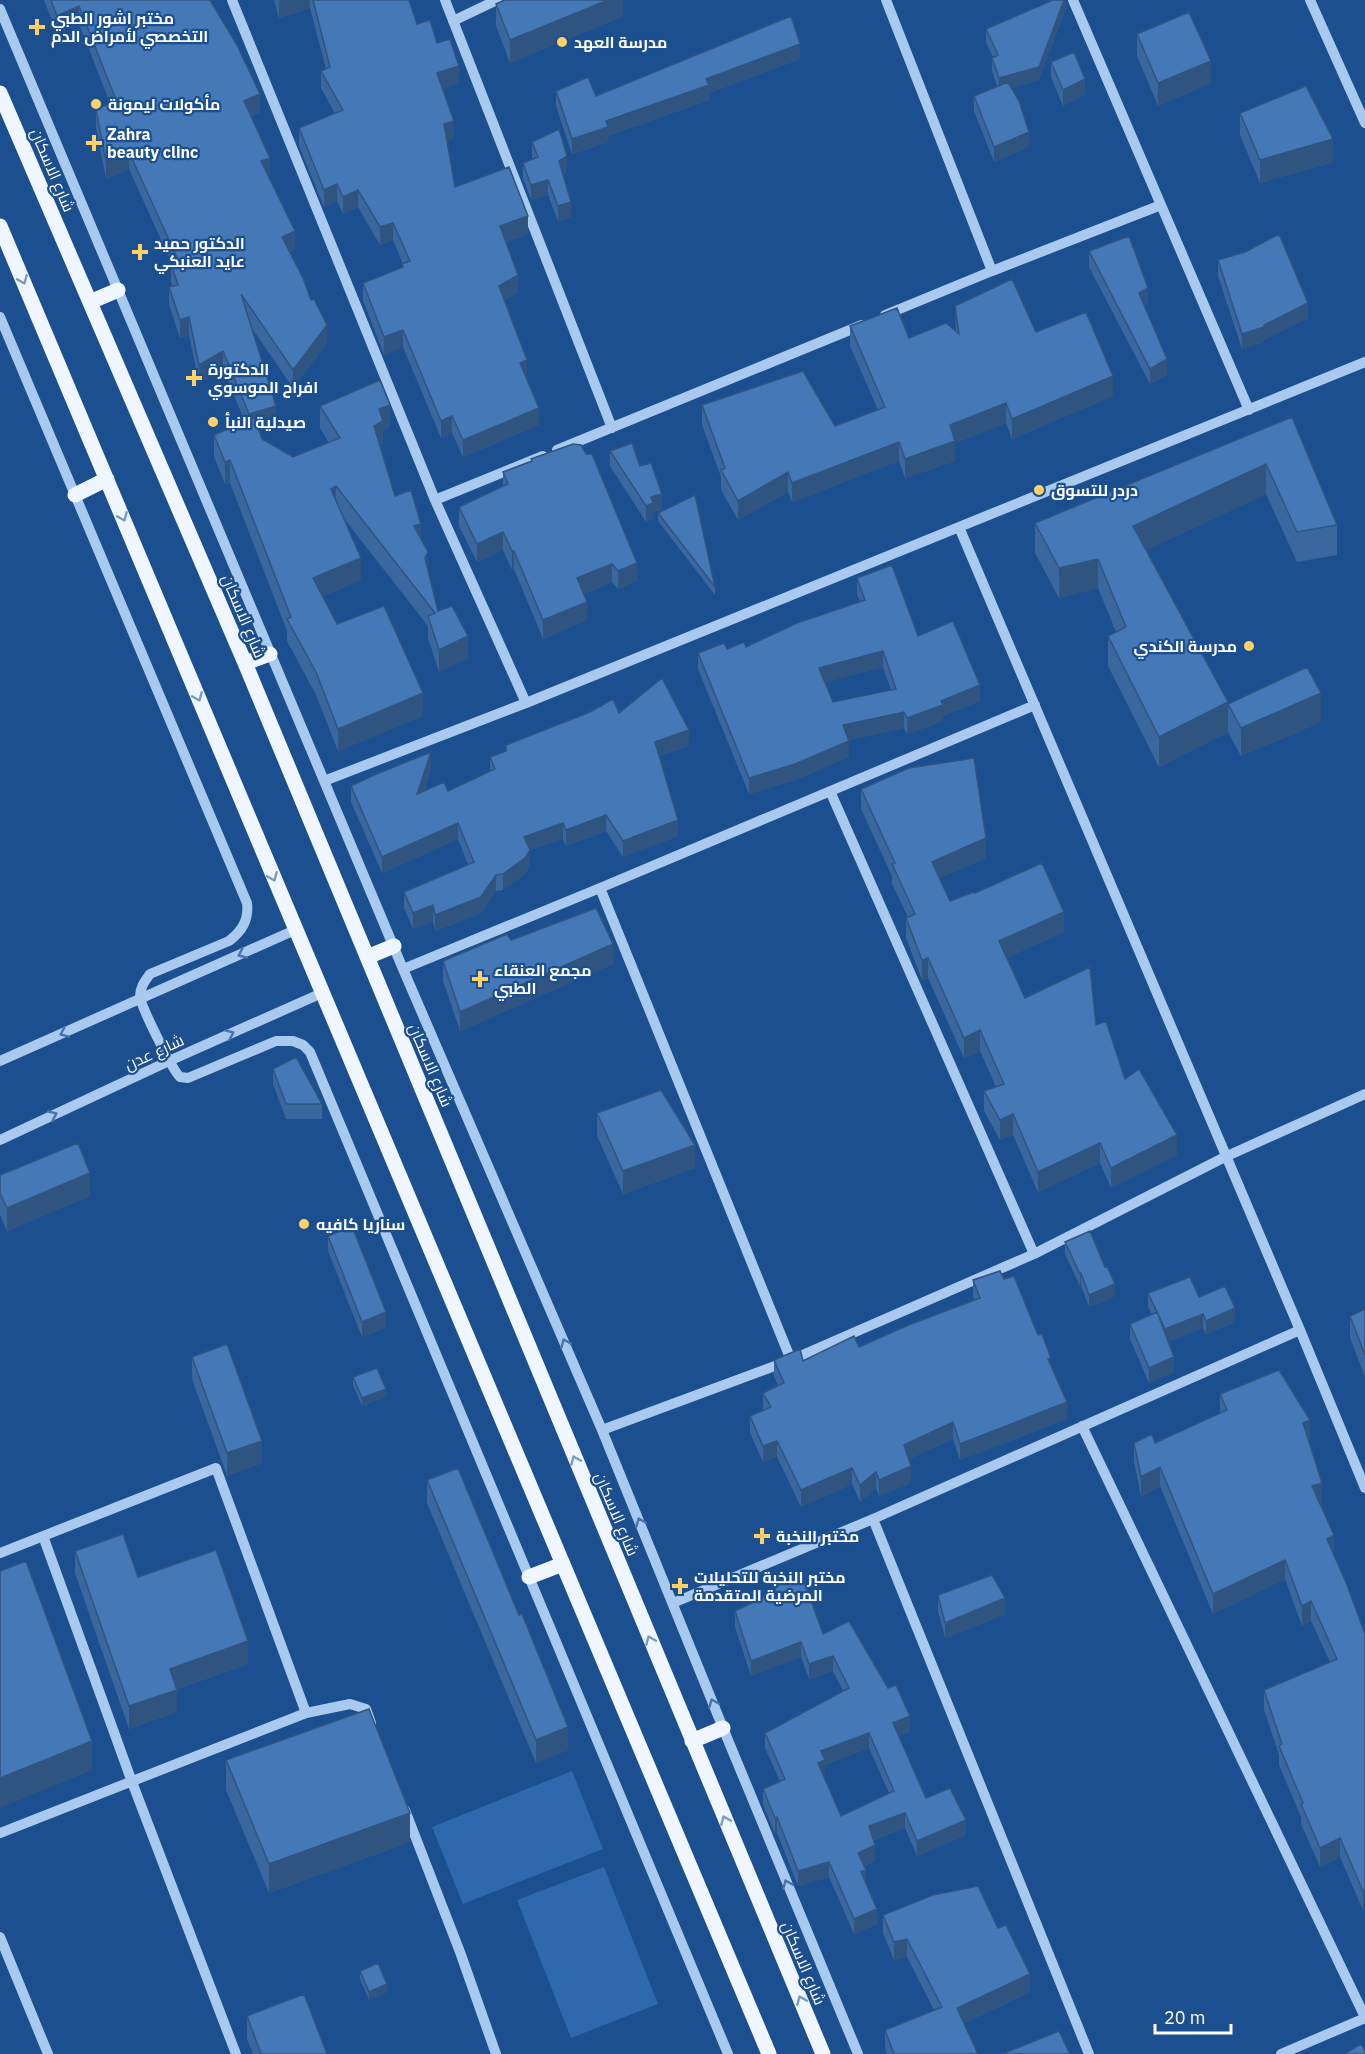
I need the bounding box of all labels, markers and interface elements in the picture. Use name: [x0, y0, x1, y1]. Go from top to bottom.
place label: مختبر اشور الطبي التخصصي لأمراض الدم: [51, 8, 208, 49]
marker: مختبر اشور الطبي التخصصي لأمراض الدم: [28, 18, 46, 36]
place label: مدرسة العهد: [574, 32, 667, 52]
marker: مدرسة العهد: [555, 35, 569, 49]
place label: مأكولات ليمونة: [108, 94, 220, 114]
marker: مأكولات ليمونة: [89, 97, 103, 111]
place label: Zahra beauty clinc: [107, 124, 198, 162]
street label: شارع الاسكان: [25, 125, 79, 215]
marker: Zahra beauty clinc: [85, 134, 103, 152]
place label: الدكتور حميد عايد العنبكي: [154, 233, 245, 274]
marker: الدكتور حميد عايد العنبكي: [131, 243, 149, 261]
one-way arrow: [16, 273, 28, 284]
place label: الدكتورة افراح الموسوي: [208, 359, 318, 400]
marker: الدكتورة افراح الموسوي: [185, 369, 203, 387]
place label: صيدلية النبأ: [225, 412, 306, 432]
marker: صيدلية النبأ: [206, 415, 220, 429]
place label: دردر للتسوق: [1051, 480, 1138, 500]
marker: دردر للتسوق: [1032, 483, 1046, 497]
one-way arrow: [116, 511, 128, 522]
street label: شارع الاسكان: [216, 571, 270, 661]
place label: مدرسة الكندي: [1133, 636, 1237, 659]
marker: مدرسة الكندي: [1242, 639, 1256, 653]
one-way arrow: [191, 691, 203, 702]
one-way arrow: [266, 871, 278, 882]
one-way arrow: [237, 946, 248, 958]
place label: مجمع العنقاء الطبي: [494, 960, 592, 1001]
marker: مجمع العنقاء الطبي: [471, 970, 489, 988]
street label: شارع الاسكان: [403, 1020, 457, 1110]
one-way arrow: [59, 1026, 70, 1038]
one-way arrow: [224, 1029, 235, 1041]
street label: شارع عدن: [121, 1030, 188, 1076]
one-way arrow: [46, 1111, 57, 1123]
place label: سناريا كافيه: [316, 1214, 405, 1234]
marker: سناريا كافيه: [297, 1217, 311, 1231]
one-way arrow: [560, 1338, 572, 1349]
one-way arrow: [570, 1455, 582, 1466]
street label: شارع الاسكان: [589, 1469, 643, 1559]
one-way arrow: [635, 1518, 647, 1529]
place label: مختبر النخبة: [776, 1526, 859, 1546]
marker: مختبر النخبة: [753, 1527, 771, 1545]
place label: مختبر النخبة للتحليلات المرضية المتقدمة: [694, 1567, 846, 1605]
marker: مختبر النخبة للتحليلات المرضية المتقدمة: [671, 1577, 689, 1595]
one-way arrow: [645, 1636, 657, 1647]
one-way arrow: [708, 1699, 720, 1710]
one-way arrow: [720, 1816, 732, 1827]
one-way arrow: [782, 1879, 794, 1890]
street label: شارع الاسكان: [776, 1918, 830, 2008]
one-way arrow: [796, 1995, 808, 2006]
scale bar: [1155, 1997, 1232, 2035]
text: 20 m: [1164, 2006, 1206, 2029]

